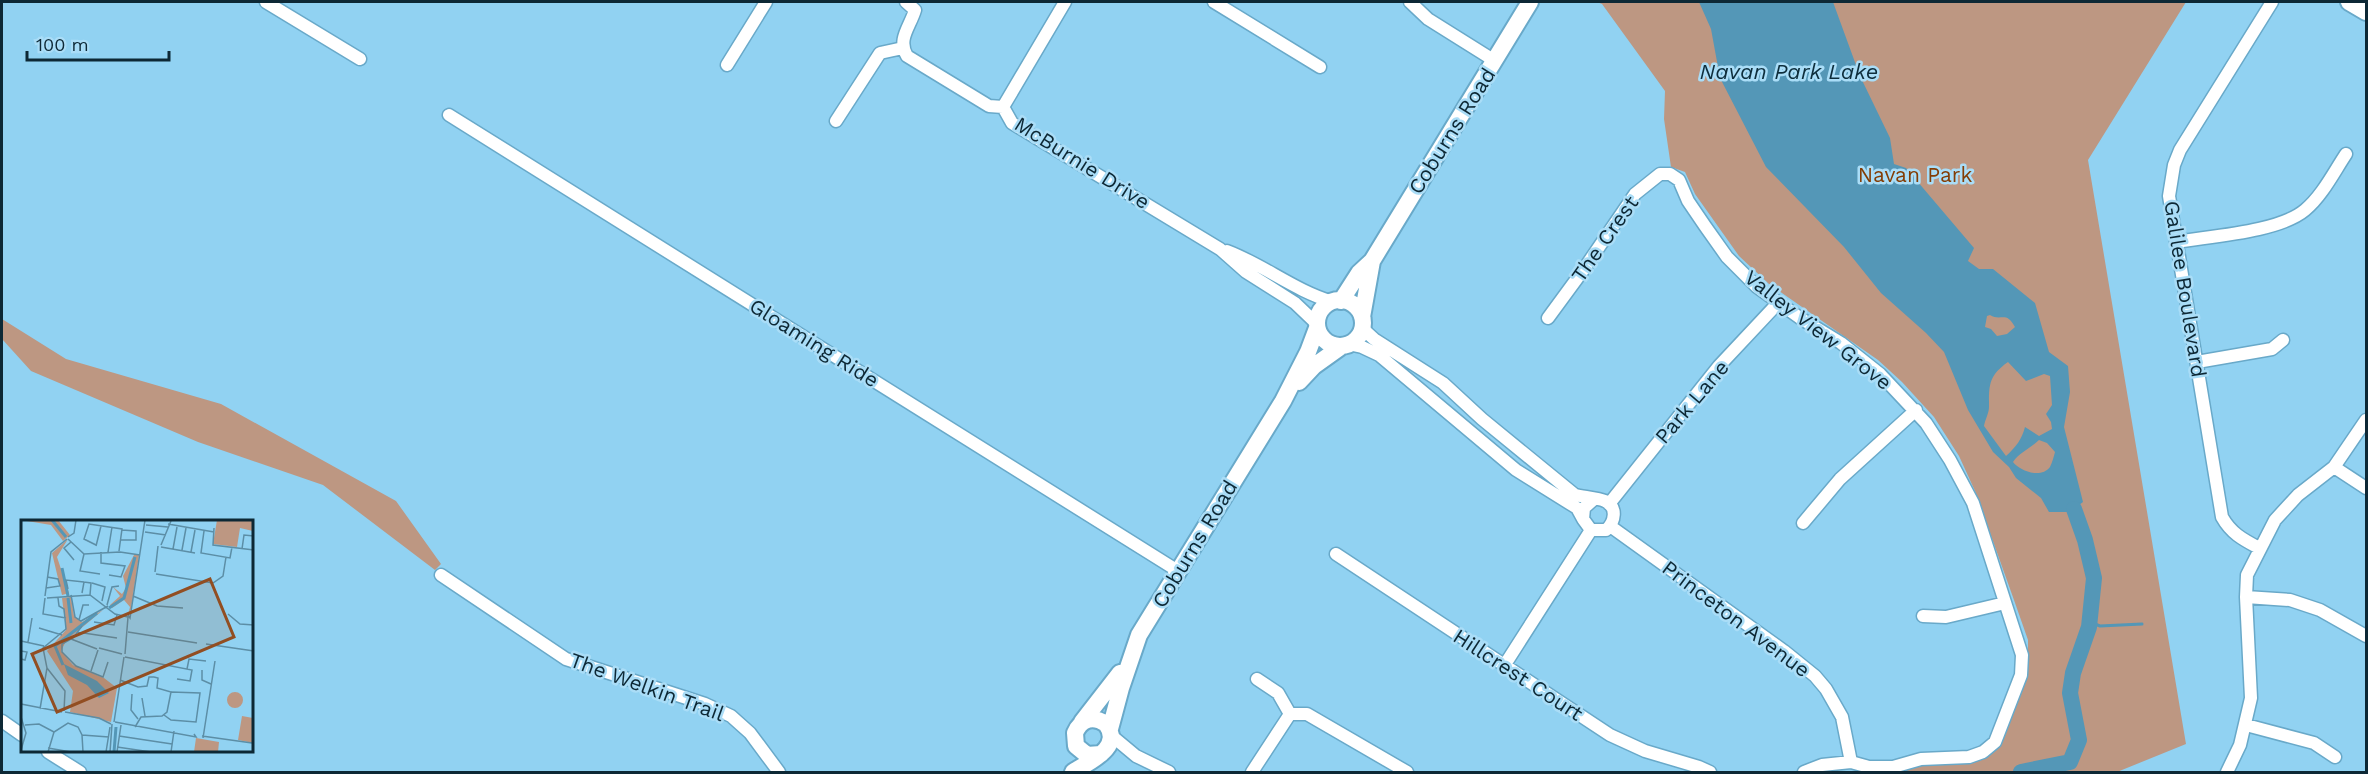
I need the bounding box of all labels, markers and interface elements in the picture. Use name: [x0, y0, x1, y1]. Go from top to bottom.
scale bar: [27, 24, 170, 62]
text: 100 m: [36, 34, 89, 55]
water label: Navan Park Lake: [1700, 59, 1878, 84]
street label: Coburns Road: [1403, 63, 1500, 198]
street label: McBurnie Drive: [1010, 111, 1155, 214]
park label: Navan Park: [1858, 162, 1972, 187]
street label: The Crest: [1566, 191, 1643, 287]
street label: Galilee Boulevard: [2159, 199, 2212, 379]
street label: Valley View Grove: [1740, 264, 1897, 395]
street label: Gloaming Ride: [745, 293, 884, 392]
street label: Park Lane: [1649, 355, 1734, 449]
street label: Coburns Road: [1147, 476, 1242, 612]
inset map: [21, 520, 254, 753]
street label: Princeton Avenue: [1657, 555, 1815, 682]
street label: Hillcrest Court: [1449, 623, 1588, 726]
street label: The Welkin Trail: [567, 647, 728, 726]

